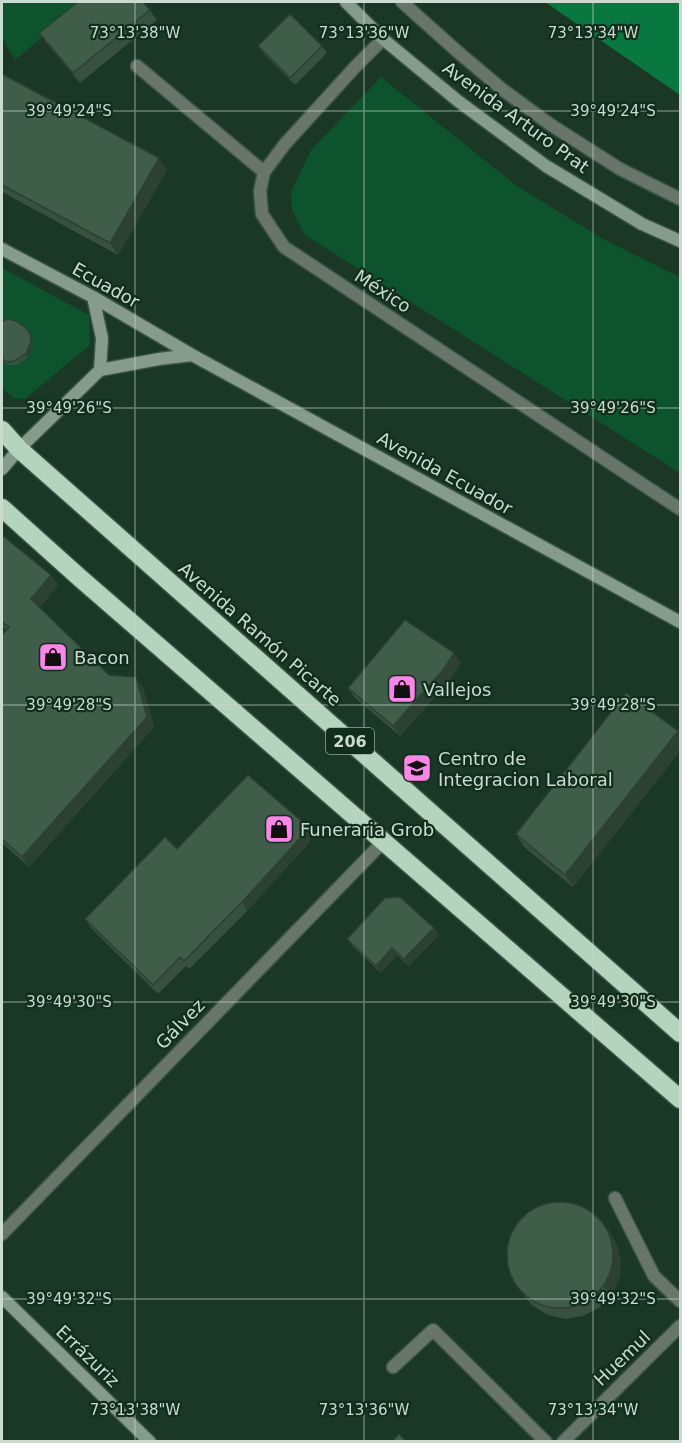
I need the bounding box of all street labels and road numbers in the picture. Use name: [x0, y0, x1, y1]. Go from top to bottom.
street label: Avenida Arturo Prat: [439, 57, 593, 177]
street label: Ecuador: [69, 258, 144, 312]
street label: México: [351, 265, 415, 317]
street label: Avenida Ecuador: [374, 427, 517, 519]
street label: Avenida Ramón Picarte: [175, 558, 345, 710]
road number: 206: [326, 728, 374, 754]
street label: Gálvez: [151, 995, 209, 1053]
street label: Errázuriz: [52, 1321, 124, 1391]
street label: Huemul: [590, 1326, 654, 1390]

